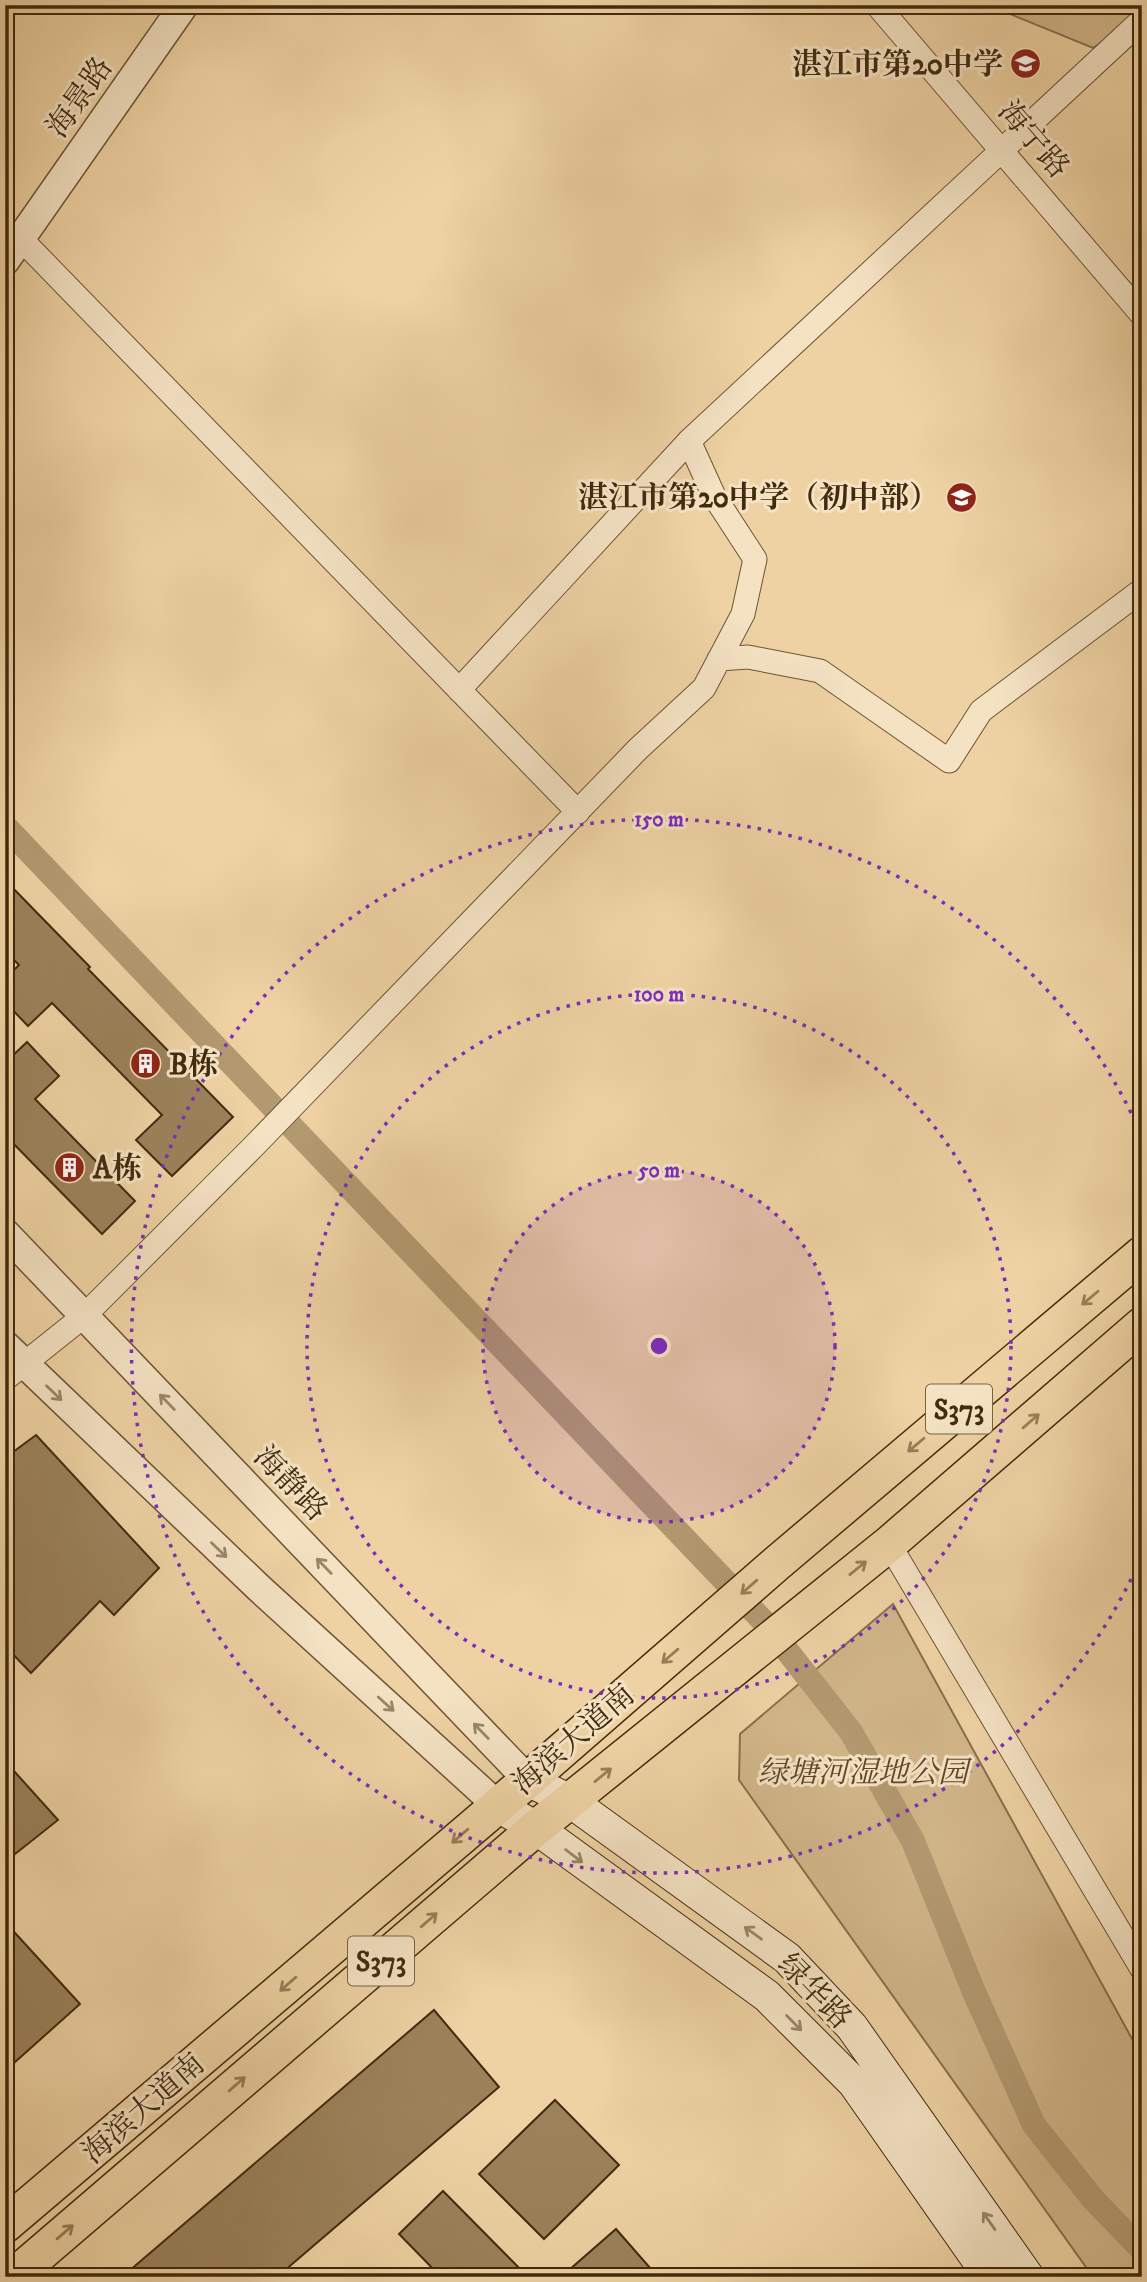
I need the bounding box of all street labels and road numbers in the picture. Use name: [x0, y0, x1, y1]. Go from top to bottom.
street label: 海景路: [39, 50, 121, 145]
street label: 海宁路: [989, 94, 1076, 186]
road number: S373: [926, 1384, 992, 1434]
street label: 海静路: [245, 1439, 334, 1529]
street label: 海滨大道南: [505, 1677, 643, 1803]
road number: S373: [348, 1937, 414, 1986]
street label: 绿华路: [769, 1947, 858, 2037]
street label: 海滨大道南: [75, 2046, 213, 2172]

